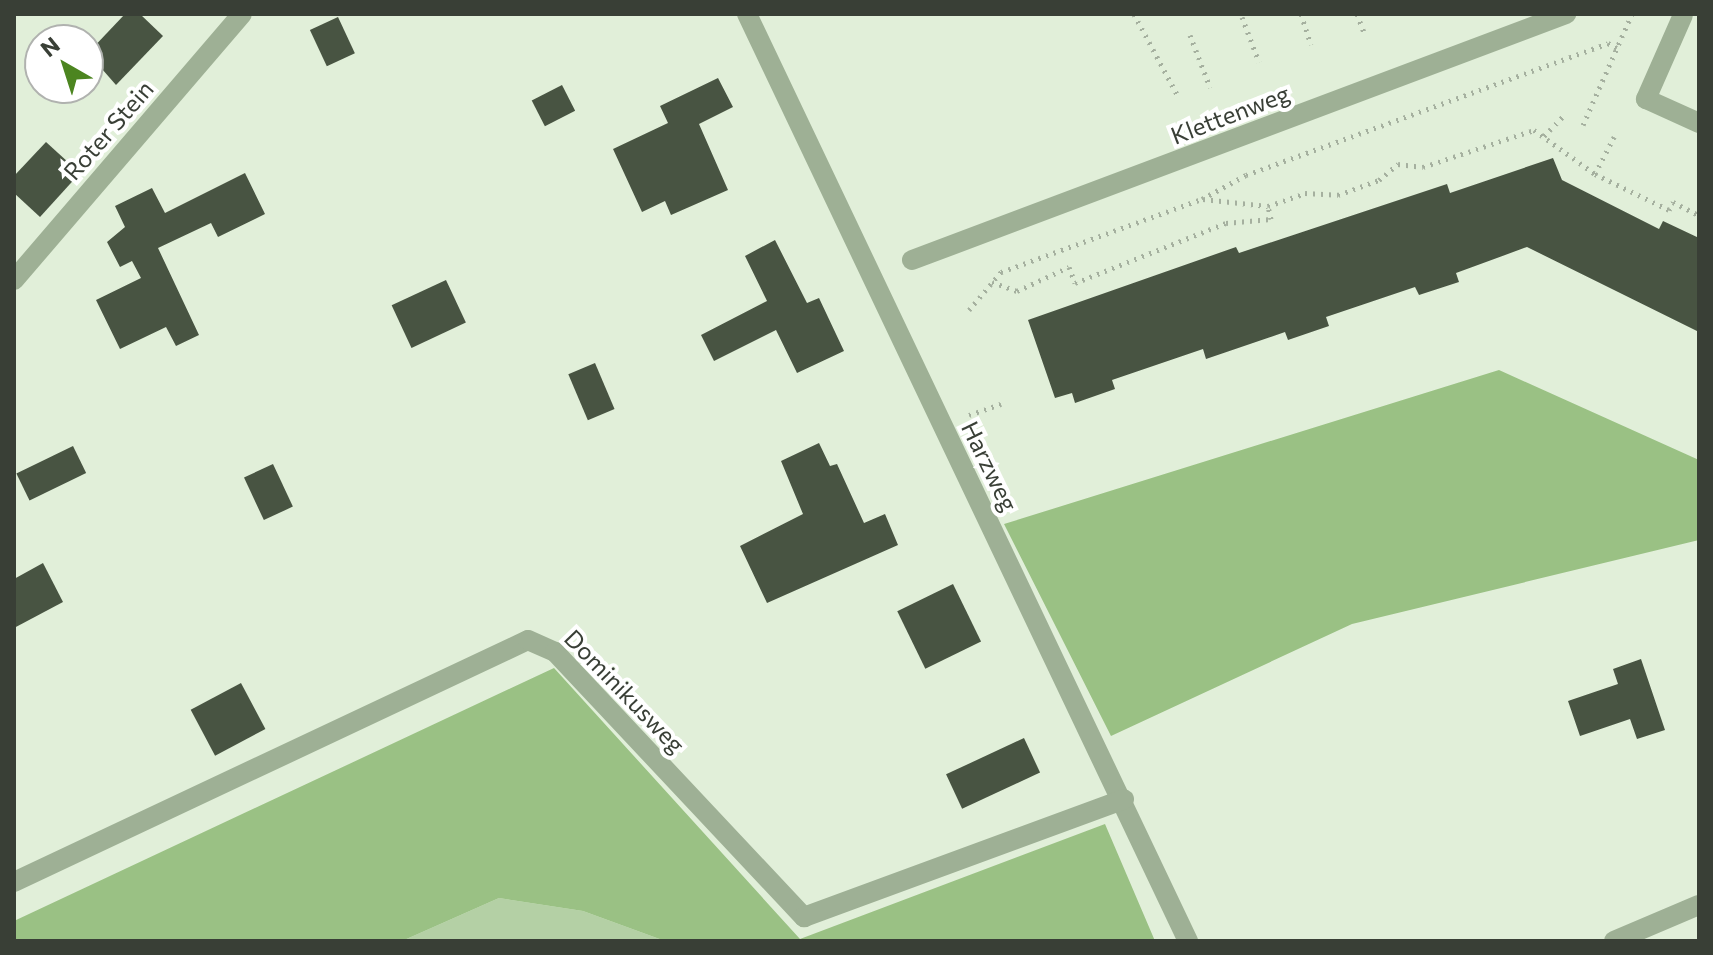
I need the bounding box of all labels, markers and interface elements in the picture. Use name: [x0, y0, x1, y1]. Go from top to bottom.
north arrow: [24, 24, 104, 104]
text: N: [35, 31, 65, 62]
street label: Roter Stein: [57, 74, 159, 186]
street label: Klettenweg: [1167, 78, 1293, 150]
street label: Harzweg: [956, 416, 1024, 516]
street label: Dominikusweg: [559, 623, 691, 759]

